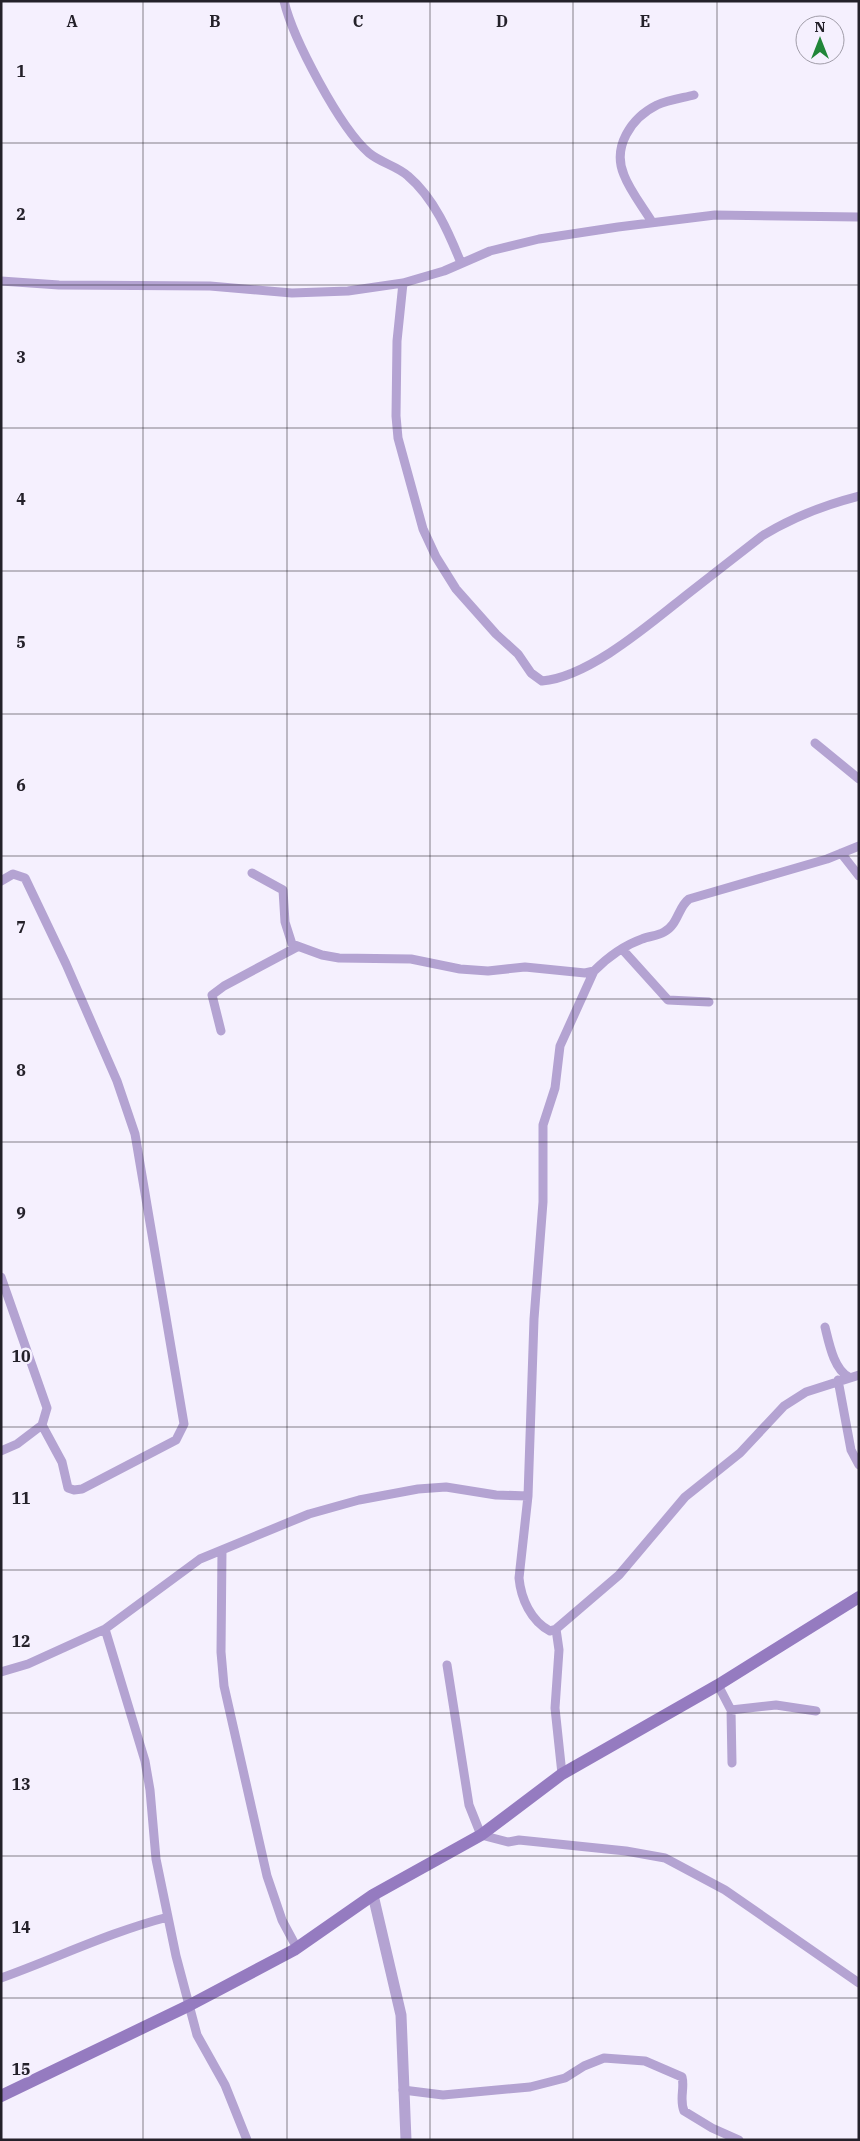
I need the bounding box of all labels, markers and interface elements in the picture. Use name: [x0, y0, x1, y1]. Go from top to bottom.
text: A: [66, 11, 78, 31]
text: B: [209, 11, 221, 31]
text: C: [353, 11, 363, 31]
text: D: [496, 11, 508, 31]
text: E: [640, 11, 650, 31]
north arrow: [795, 15, 845, 65]
text: N: [814, 18, 826, 36]
text: 1: [16, 61, 26, 81]
text: 2: [16, 204, 26, 224]
text: 3: [16, 347, 26, 367]
text: 4: [16, 489, 26, 509]
text: 5: [16, 632, 26, 652]
text: 6: [16, 775, 26, 795]
text: 7: [16, 917, 26, 937]
text: 8: [16, 1060, 26, 1080]
text: 9: [16, 1203, 26, 1223]
text: 10: [11, 1346, 31, 1366]
text: 11: [11, 1488, 31, 1508]
text: 12: [11, 1631, 31, 1651]
text: 13: [11, 1774, 31, 1794]
text: 14: [11, 1917, 31, 1937]
text: 15: [11, 2059, 31, 2079]

